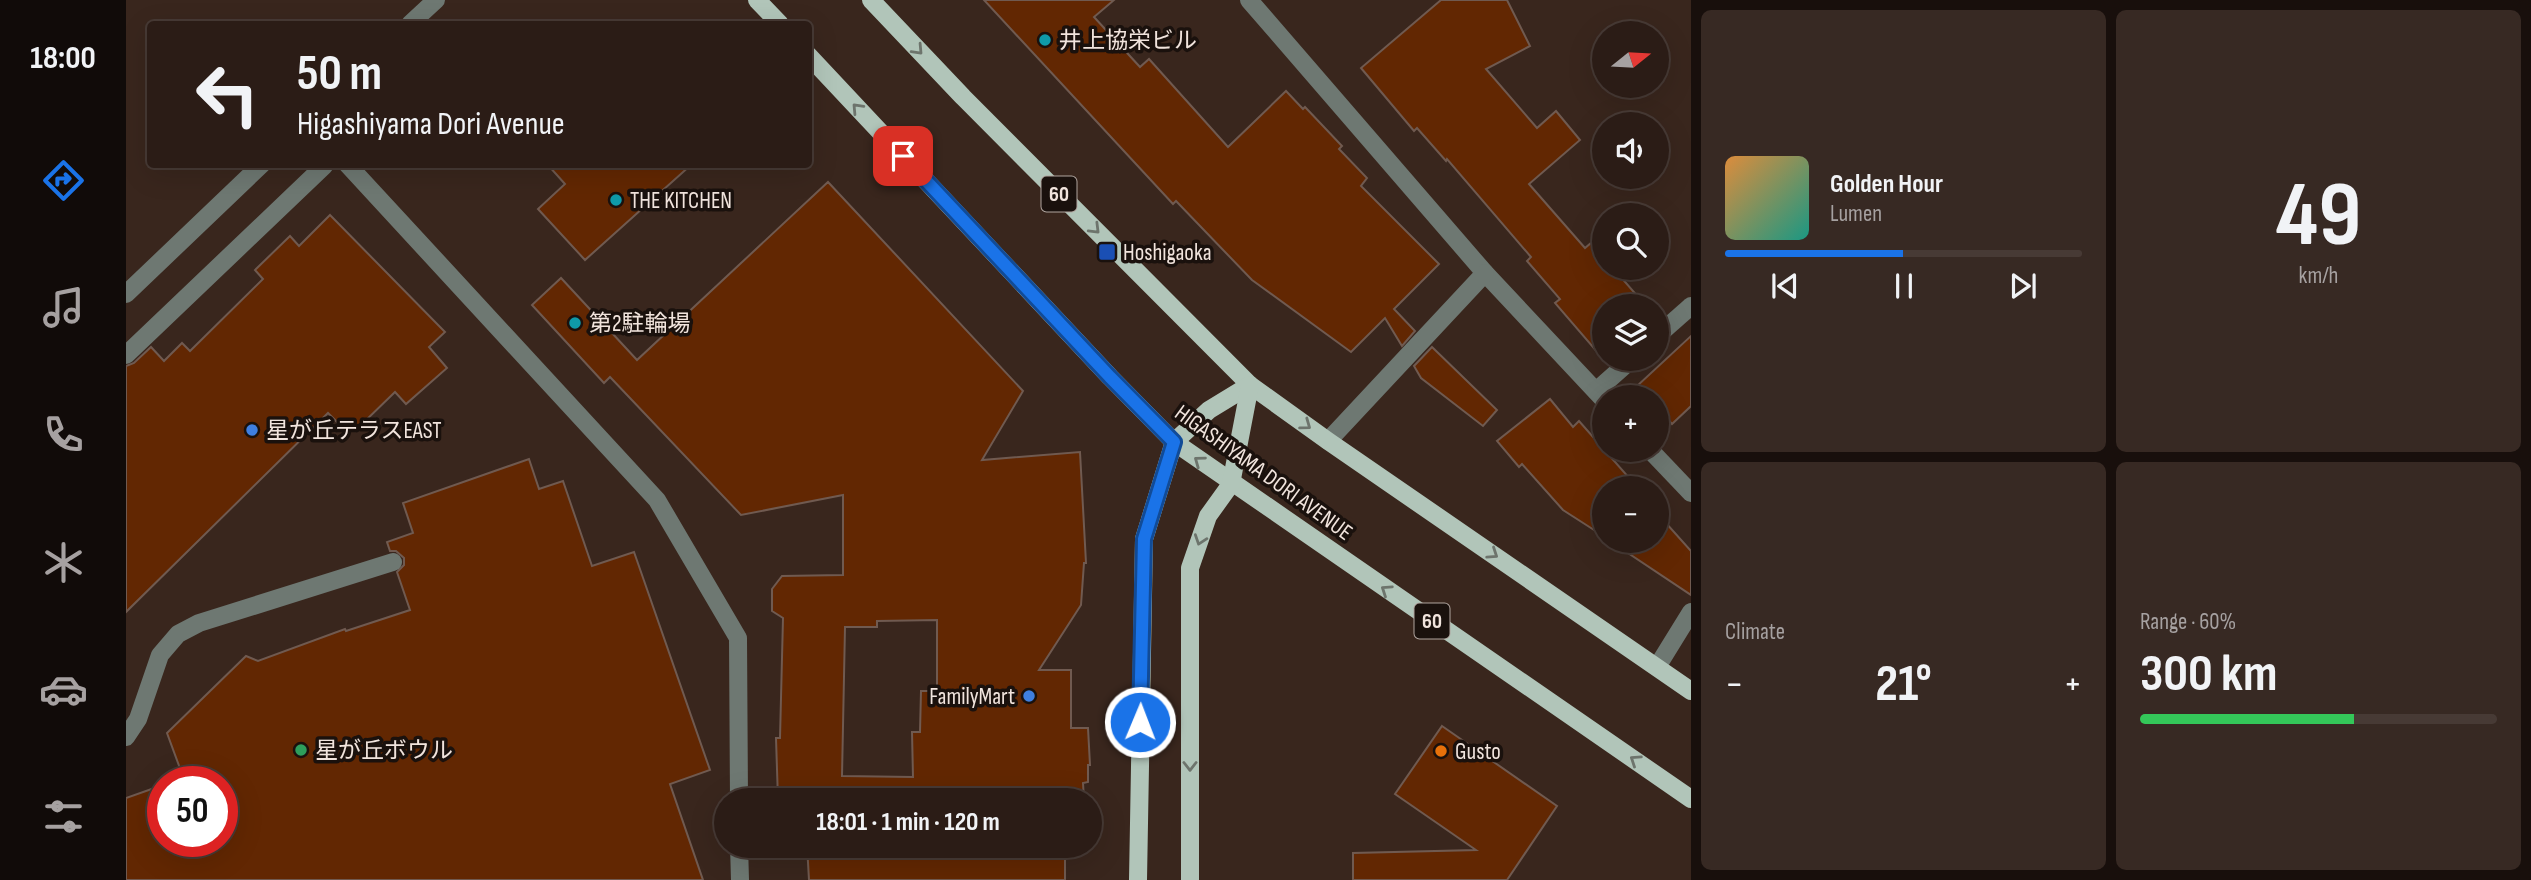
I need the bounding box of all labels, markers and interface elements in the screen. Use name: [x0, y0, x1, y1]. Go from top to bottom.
north arrow: [1592, 21, 1670, 98]
map controls: [1592, 21, 1669, 553]
place label: 井上協栄ビル: [1059, 27, 1197, 55]
marker: 井上協栄ビル: [1037, 32, 1053, 48]
text: 18:00: [30, 39, 96, 78]
one-way arrow: [910, 42, 922, 55]
text: 50 m: [297, 45, 382, 104]
icon: left: [182, 49, 273, 140]
one-way arrow: [853, 103, 866, 116]
text: Higashiyama Dori Avenue: [297, 105, 565, 144]
button: sound: [1592, 112, 1669, 189]
pin: [873, 126, 933, 186]
icon: arrive: [884, 137, 922, 175]
icon: directions: [39, 156, 88, 205]
text: 49: [2276, 162, 2361, 271]
text: Golden Hour: [1830, 169, 1943, 200]
road number: 60: [1042, 176, 1076, 212]
place label: THE KITCHEN: [630, 187, 732, 215]
marker: THE KITCHEN: [608, 192, 624, 208]
text: Lumen: [1830, 200, 1882, 228]
button: search: [1592, 203, 1669, 280]
one-way arrow: [1086, 221, 1099, 234]
place label: Hoshigaoka: [1123, 239, 1212, 267]
marker: Hoshigaoka: [1097, 242, 1117, 262]
text: km/h: [2299, 262, 2338, 290]
icon: previous: [1766, 267, 1804, 305]
icon: pause: [1885, 267, 1923, 305]
icon: next: [2004, 267, 2042, 305]
icon: music: [39, 283, 88, 332]
button: layers: [1592, 294, 1669, 371]
place label: 第2駐輪場: [589, 310, 690, 338]
marker: 第2駐輪場: [567, 315, 583, 331]
button: +: [1592, 385, 1669, 462]
street label: HIGASHIYAMA DORI AVENUE: [1169, 399, 1358, 547]
icon: phone: [39, 410, 88, 459]
place label: 星が丘テラスEAST: [266, 417, 442, 445]
one-way arrow: [1298, 417, 1310, 429]
marker: 星が丘テラスEAST: [244, 422, 260, 438]
one-way arrow: [1194, 456, 1207, 469]
button: −: [1592, 476, 1669, 553]
one-way arrow: [1194, 534, 1208, 546]
icon: climate: [39, 538, 88, 587]
one-way arrow: [1485, 546, 1498, 559]
one-way arrow: [1381, 586, 1394, 598]
road number: 60: [1414, 604, 1450, 638]
text: Range · 60%: [2140, 608, 2236, 636]
text: Climate: [1725, 618, 1785, 646]
text: 300 km: [2140, 643, 2277, 706]
text: 21°: [1875, 653, 1932, 716]
text: −: [1725, 662, 1744, 707]
text: +: [2063, 662, 2082, 707]
icon: car: [39, 665, 88, 714]
place label: FamilyMart: [929, 683, 1015, 711]
position arrow: [1103, 685, 1177, 759]
marker: FamilyMart: [1021, 688, 1037, 704]
place label: 星が丘ボウル: [315, 737, 453, 765]
place label: Gusto: [1455, 738, 1501, 766]
marker: 星が丘ボウル: [293, 742, 309, 758]
marker: Gusto: [1433, 743, 1449, 759]
one-way arrow: [1630, 756, 1643, 768]
one-way arrow: [1182, 762, 1198, 772]
speed limit sign: 50: [147, 766, 238, 857]
icon: filters: [39, 792, 88, 841]
text: 18:01 · 1 min · 120 m: [816, 807, 1000, 838]

